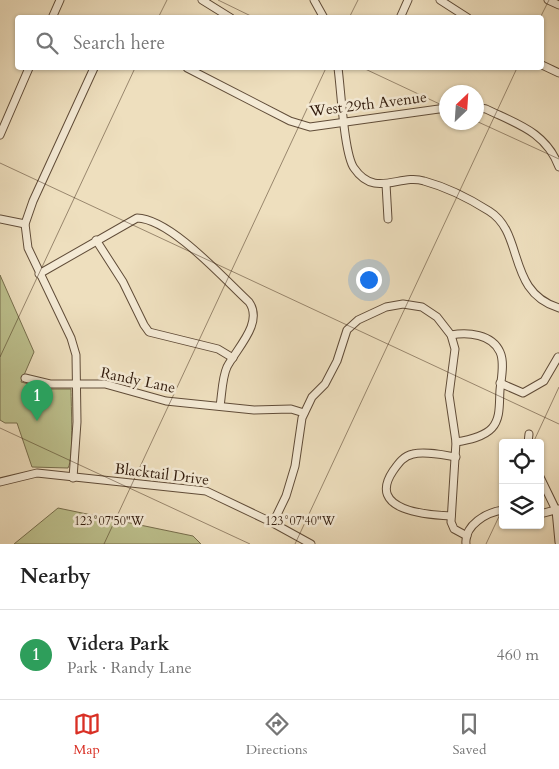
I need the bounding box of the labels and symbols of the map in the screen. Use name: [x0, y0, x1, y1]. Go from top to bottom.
north arrow: [439, 85, 484, 130]
street label: West 29th Avenue: [307, 87, 428, 121]
your location: [356, 267, 382, 293]
street label: Randy Lane: [99, 362, 178, 398]
pin: 1: [21, 380, 53, 421]
street label: Blacktail Drive: [114, 458, 211, 490]
text: 123°07'50"W: [74, 513, 145, 529]
text: 123°07'40"W: [265, 513, 336, 529]

